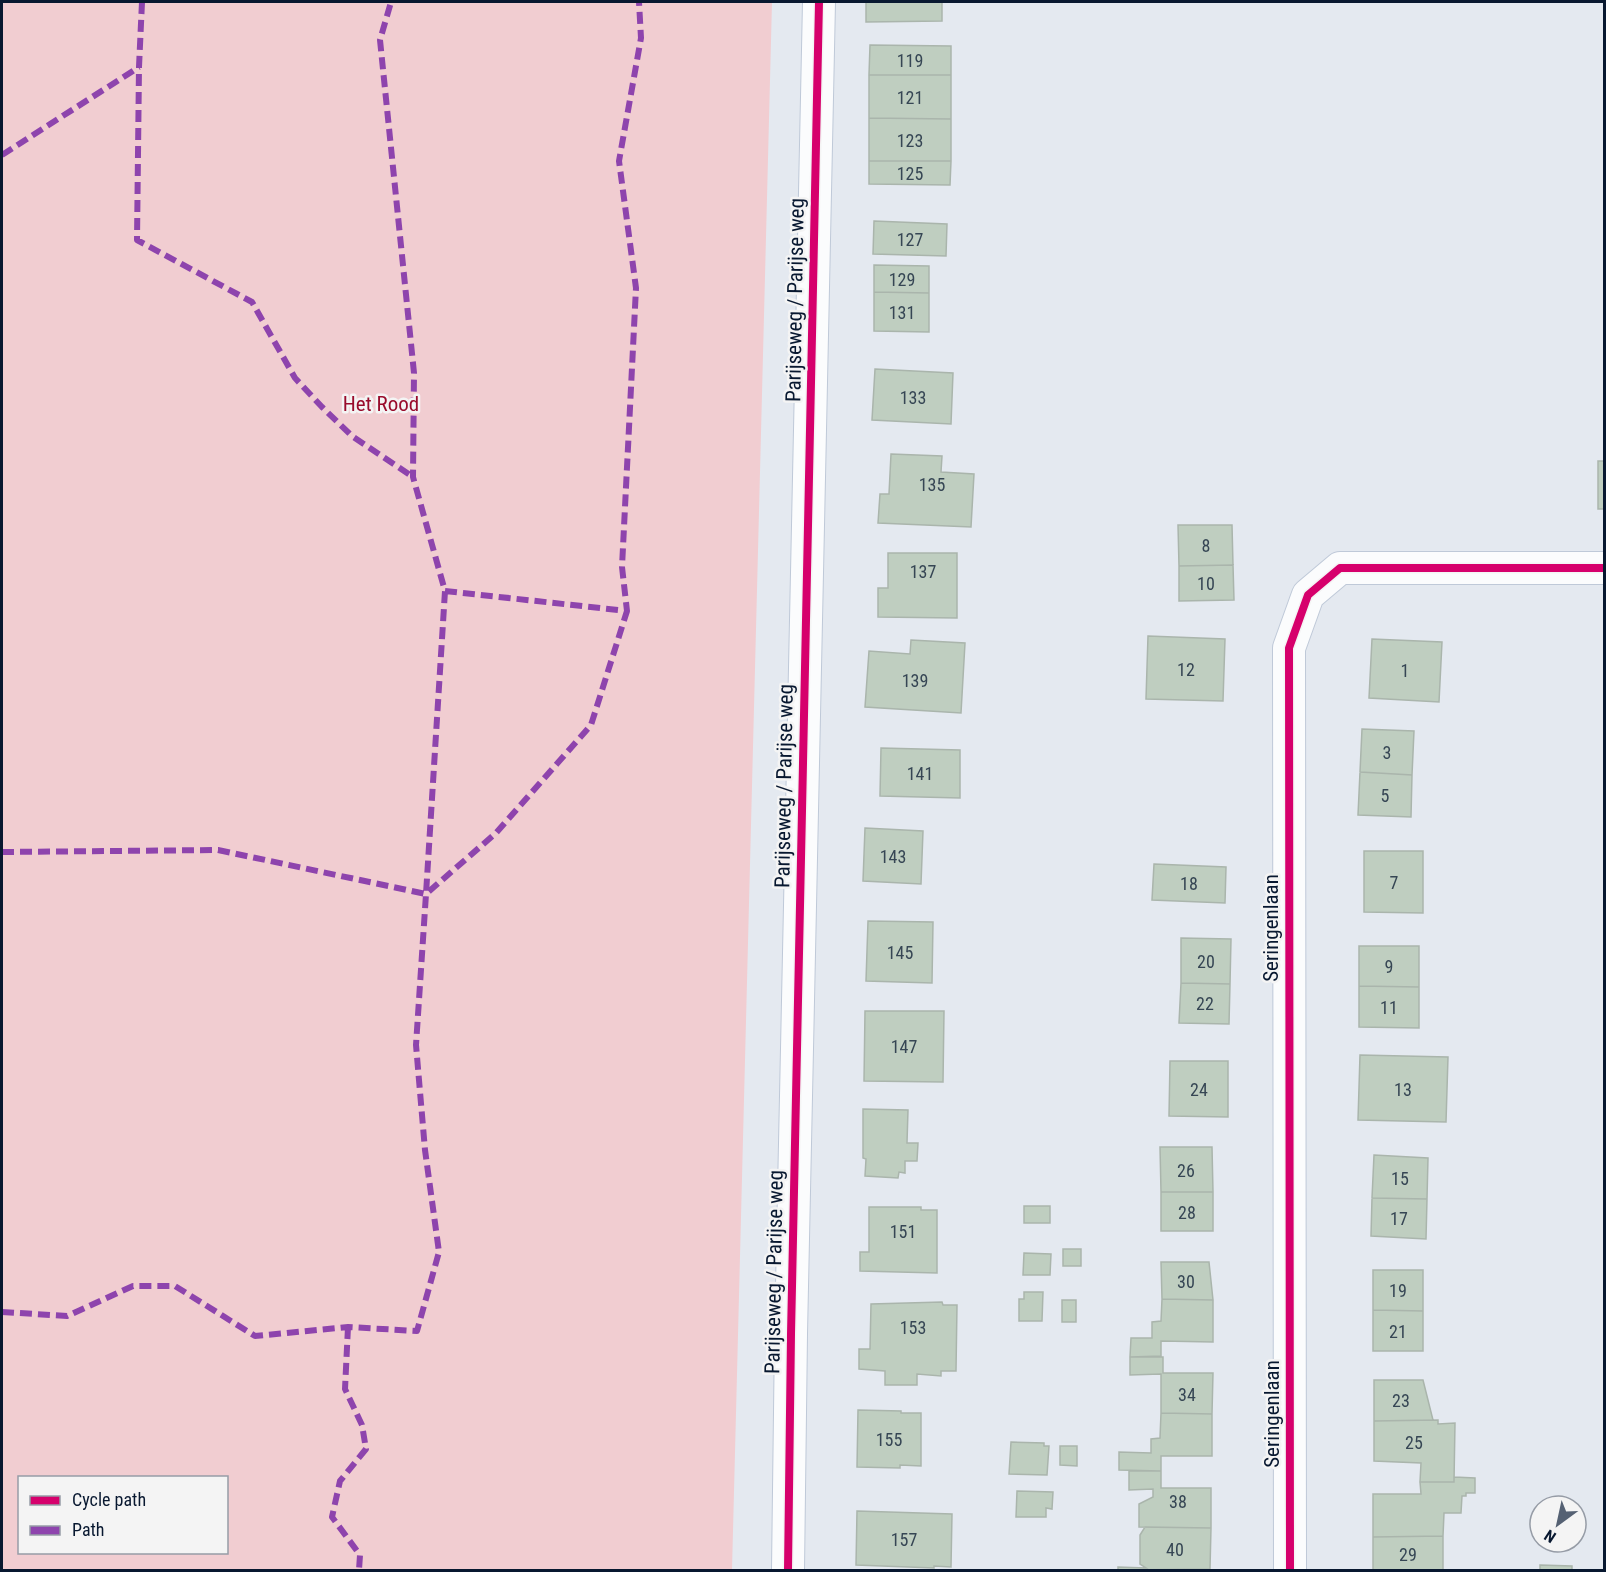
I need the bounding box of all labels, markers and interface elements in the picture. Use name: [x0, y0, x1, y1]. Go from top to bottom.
house number: 119: [897, 50, 923, 71]
house number: 121: [897, 87, 923, 108]
house number: 123: [897, 130, 923, 151]
house number: 125: [897, 163, 923, 184]
street label: Parijseweg / Parijse weg: [781, 198, 809, 402]
house number: 127: [897, 229, 923, 250]
house number: 129: [889, 269, 915, 290]
house number: 131: [889, 302, 915, 323]
house number: 133: [900, 387, 926, 408]
park label: Het Rood: [343, 392, 419, 416]
house number: 135: [919, 474, 945, 495]
house number: 8: [1202, 535, 1210, 556]
house number: 137: [910, 561, 936, 582]
house number: 10: [1197, 573, 1215, 594]
house number: 12: [1177, 659, 1195, 680]
house number: 1: [1401, 660, 1409, 681]
house number: 139: [902, 670, 928, 691]
street label: Parijseweg / Parijse weg: [770, 684, 798, 888]
house number: 3: [1383, 742, 1391, 763]
house number: 141: [907, 763, 933, 784]
house number: 5: [1381, 785, 1390, 806]
house number: 143: [880, 846, 906, 867]
house number: 7: [1390, 872, 1399, 893]
house number: 18: [1180, 873, 1198, 894]
street label: Seringenlaan: [1259, 874, 1283, 982]
house number: 145: [887, 942, 913, 963]
house number: 20: [1197, 951, 1215, 972]
house number: 9: [1385, 956, 1393, 977]
house number: 22: [1196, 993, 1214, 1014]
house number: 11: [1380, 997, 1398, 1018]
house number: 147: [891, 1036, 917, 1057]
house number: 24: [1190, 1079, 1208, 1100]
house number: 13: [1394, 1079, 1412, 1100]
house number: 26: [1177, 1160, 1195, 1181]
house number: 15: [1391, 1168, 1409, 1189]
street label: Parijseweg / Parijse weg: [760, 1170, 788, 1374]
house number: 28: [1178, 1202, 1196, 1223]
house number: 17: [1390, 1208, 1408, 1229]
house number: 151: [890, 1221, 916, 1242]
house number: 30: [1177, 1271, 1195, 1292]
house number: 19: [1389, 1280, 1407, 1301]
house number: 153: [900, 1317, 926, 1338]
house number: 21: [1389, 1321, 1407, 1342]
street label: Seringenlaan: [1260, 1360, 1284, 1468]
house number: 34: [1178, 1384, 1196, 1405]
house number: 23: [1392, 1390, 1410, 1411]
house number: 155: [876, 1429, 902, 1450]
house number: 25: [1405, 1432, 1423, 1453]
legend: [18, 1476, 228, 1554]
text: Cycle path: [72, 1489, 146, 1510]
house number: 38: [1169, 1491, 1187, 1512]
north arrow: [1528, 1494, 1588, 1554]
text: Path: [72, 1519, 105, 1540]
text: N: [1541, 1526, 1559, 1547]
house number: 157: [891, 1529, 917, 1550]
house number: 40: [1166, 1539, 1184, 1560]
house number: 29: [1399, 1544, 1417, 1565]

